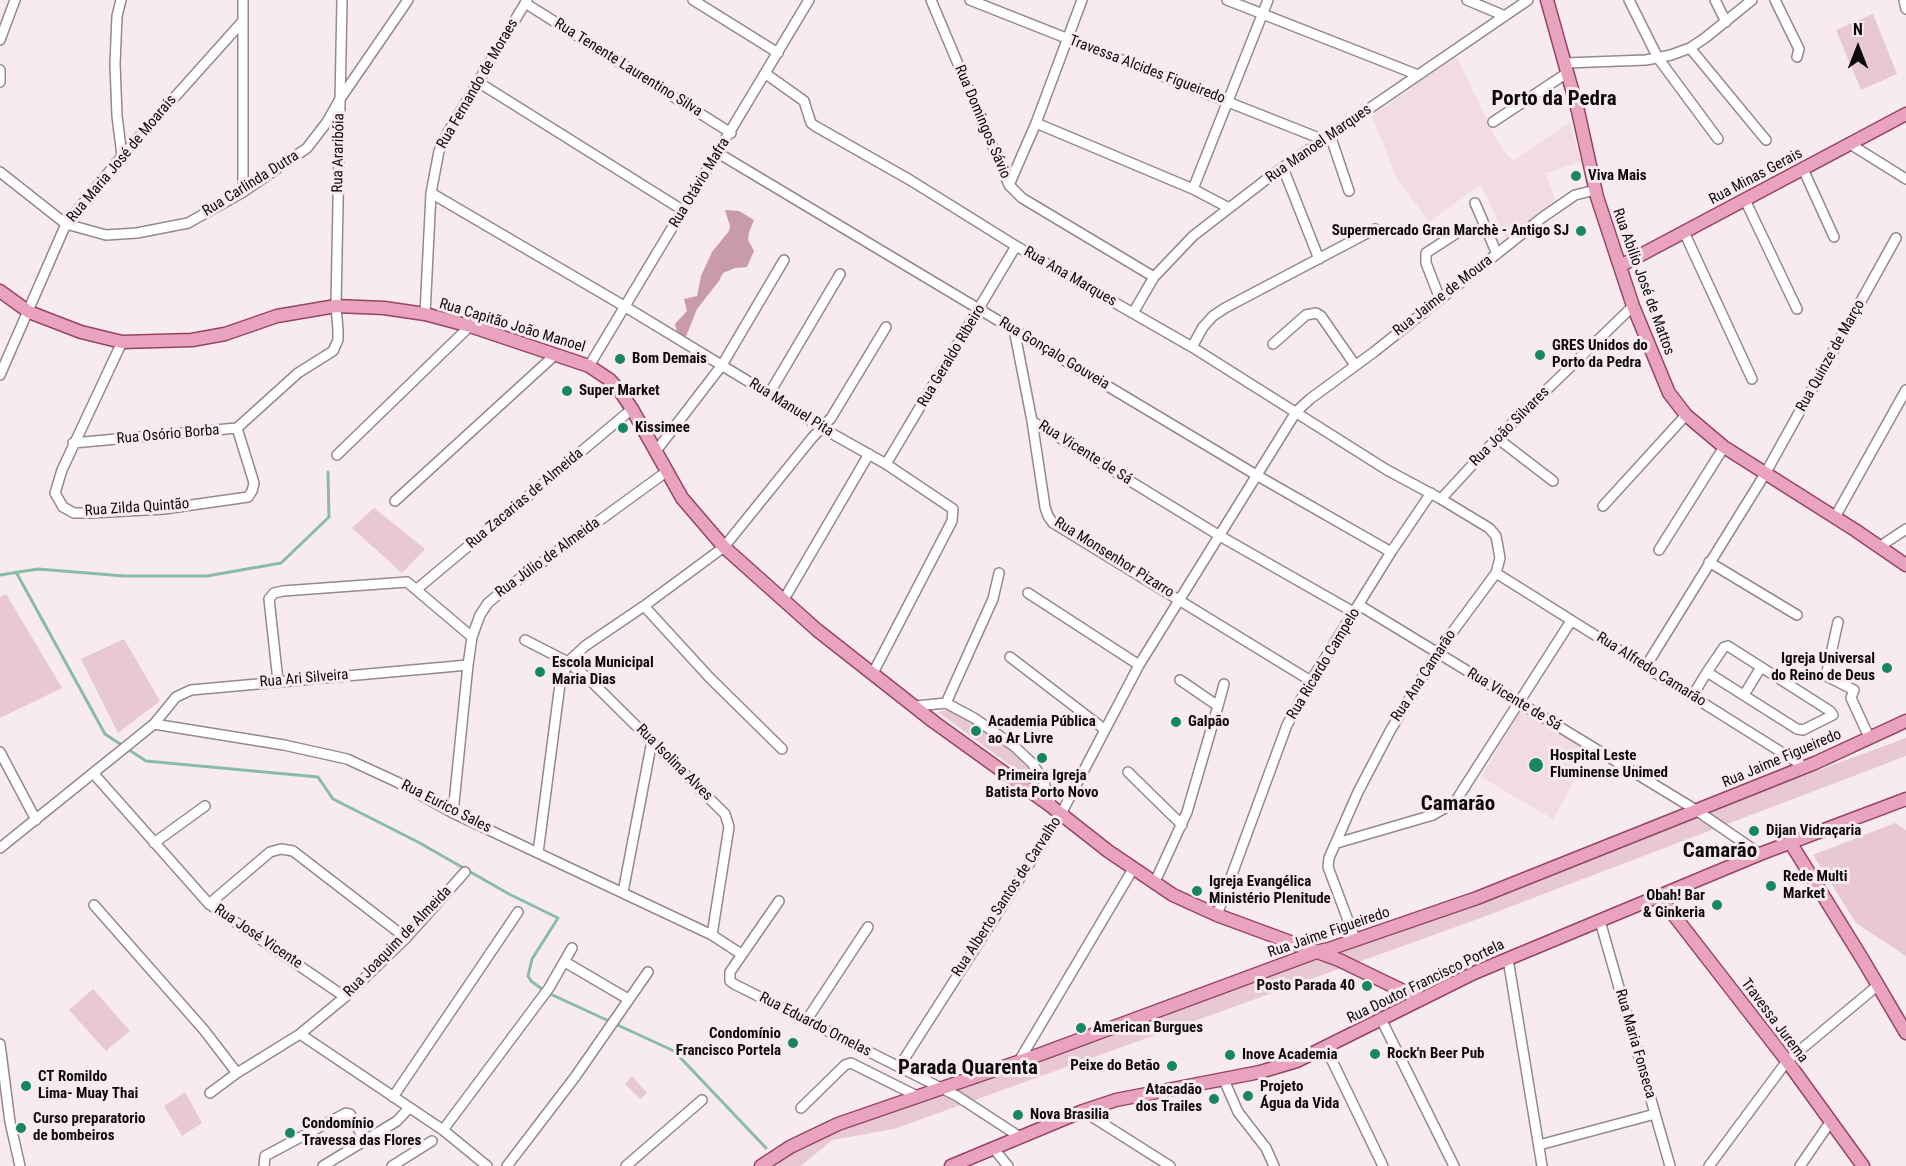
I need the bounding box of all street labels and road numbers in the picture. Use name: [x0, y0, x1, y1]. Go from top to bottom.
street label: Rua Tenente Laurentino Silva: [551, 15, 705, 121]
street label: Rua Fernando de Moraes: [434, 16, 522, 152]
street label: Travessa Alcides Figueiredo: [1066, 32, 1228, 108]
street label: Rua Domingos Sávio: [950, 63, 1014, 181]
street label: Rua Maria José de Moarais: [63, 92, 181, 226]
street label: Rua Manoel Marques: [1263, 101, 1375, 187]
street label: Rua Araribóia: [329, 113, 349, 193]
street label: Rua Otávio Mafra: [666, 135, 734, 231]
street label: Rua Minas Gerais: [1706, 145, 1806, 209]
street label: Rua Carlinda Dutra: [200, 147, 302, 221]
street label: Rua Abilio José de Mattos: [1608, 206, 1678, 358]
street label: Rua Ana Marques: [1020, 243, 1120, 311]
street label: Rua Jaime de Moura: [1390, 252, 1496, 340]
street label: Rua Capitão João Manoel: [437, 295, 587, 357]
street label: Rua Quinze de Março: [1793, 297, 1869, 415]
street label: Rua Geraldo Ribeiro: [914, 302, 990, 410]
street label: Rua Gonçalo Gouveia: [996, 314, 1112, 394]
street label: Rua Manuel Pita: [745, 375, 837, 441]
street label: Rua João Silvares: [1466, 383, 1554, 471]
street label: Rua Vicente de Sá: [1035, 417, 1135, 489]
street label: Rua Osório Borba: [116, 422, 220, 448]
street label: Rua Zacarias de Almeida: [463, 445, 587, 553]
street label: Rua Zilda Quintão: [84, 495, 190, 521]
street label: Rua Júlio de Almeida: [492, 514, 604, 602]
street label: Rua Monsenhor Pizarro: [1051, 514, 1177, 602]
street label: Rua Ricardo Campelo: [1284, 605, 1364, 723]
street label: Rua Ana Camarão: [1388, 627, 1460, 725]
street label: Rua Alfredo Camarão: [1593, 629, 1709, 711]
street label: Rua Vicente de Sá: [1464, 665, 1564, 735]
street label: Rua Ari Silveira: [259, 666, 349, 692]
street label: Rua Isolina Alves: [632, 721, 716, 805]
street label: Rua Jaime Figueiredo: [1720, 726, 1844, 792]
street label: Rua Eurico Sales: [398, 777, 494, 837]
street label: Rua Alberto Santos de Carvalho: [949, 814, 1065, 980]
street label: Rua Joaquim de Almeida: [340, 883, 456, 1001]
street label: Rua José Vicente: [210, 901, 306, 973]
street label: Rua Jaime Figueiredo: [1266, 904, 1392, 962]
street label: Rua Doutor Francisco Portela: [1344, 936, 1508, 1028]
street label: Travessa Jurema: [1737, 975, 1811, 1067]
street label: Rua Maria Fonseca: [1611, 987, 1659, 1101]
street label: Rua Eduardo Ornelas: [756, 989, 874, 1061]

